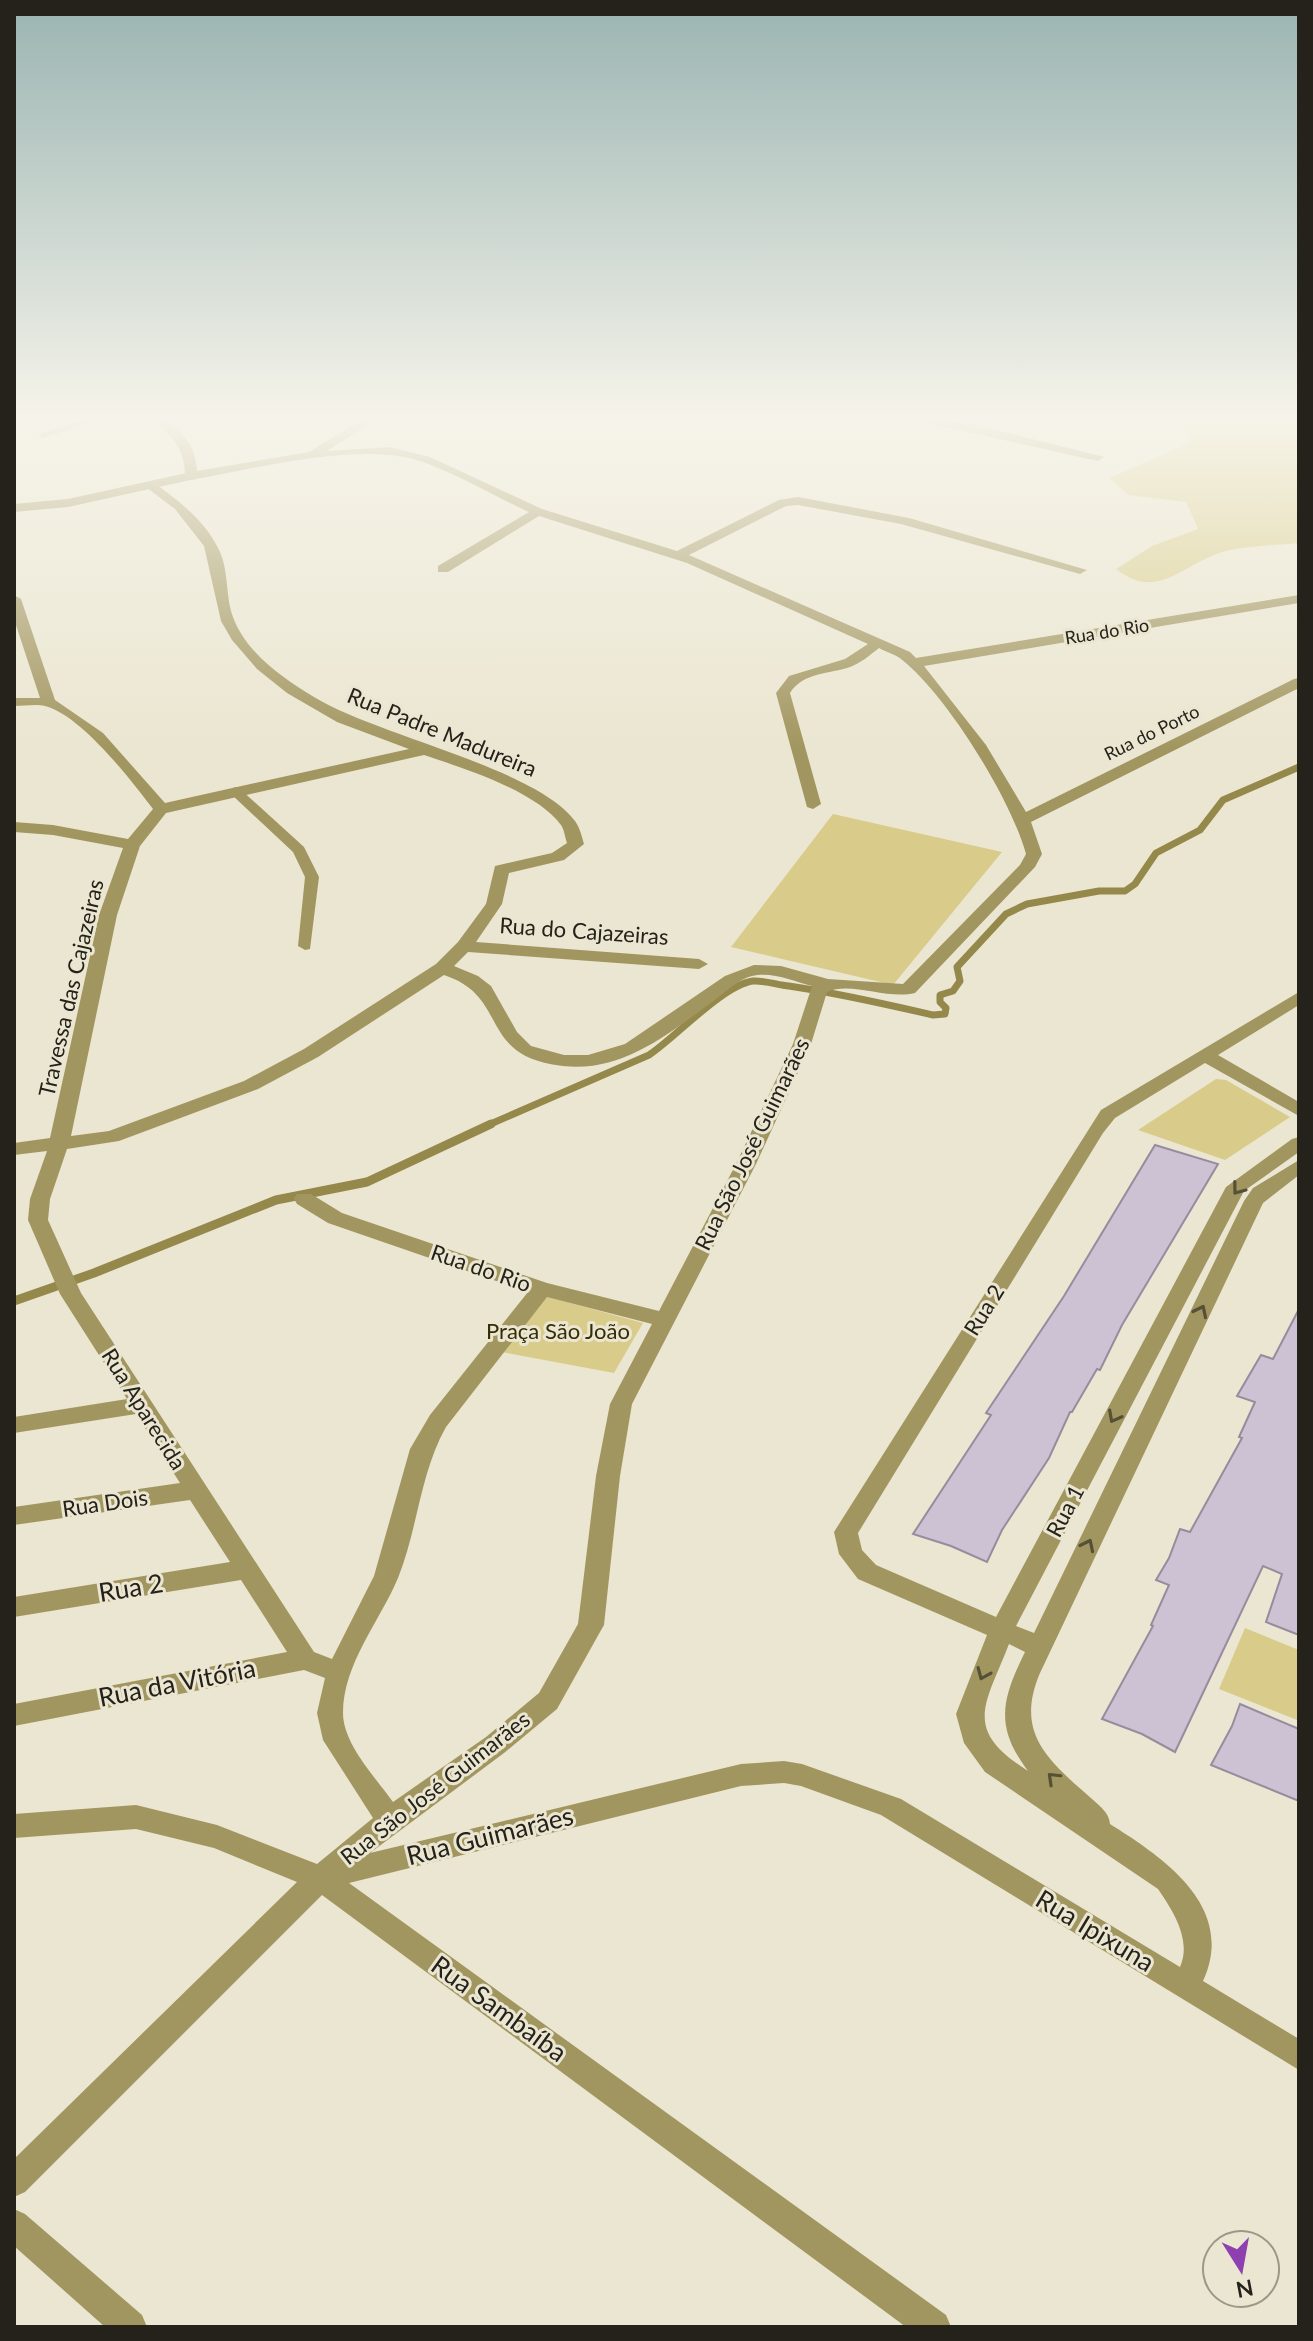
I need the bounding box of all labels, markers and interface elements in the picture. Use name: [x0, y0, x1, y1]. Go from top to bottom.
street label: Rua do Rio: [1063, 613, 1151, 649]
street label: Rua Padre Madureira: [344, 681, 541, 782]
street label: Rua do Porto: [1100, 700, 1203, 765]
street label: Travessa das Cajazeiras: [32, 876, 109, 1099]
street label: Rua do Cajazeiras: [499, 911, 669, 950]
street label: Rua São José Guimarães: [688, 1033, 815, 1254]
one-way arrow: [1233, 1180, 1247, 1195]
street label: Rua do Rio: [428, 1238, 535, 1297]
street label: Rua 2: [958, 1279, 1010, 1340]
one-way arrow: [1191, 1304, 1207, 1319]
park label: Praça São João: [486, 1317, 630, 1344]
street label: Rua Aparecida: [96, 1343, 192, 1474]
one-way arrow: [1109, 1409, 1124, 1424]
street label: Rua 1: [1040, 1480, 1089, 1541]
street label: Rua Dois: [60, 1483, 149, 1522]
one-way arrow: [1079, 1539, 1095, 1553]
street label: Rua 2: [96, 1566, 165, 1608]
street label: Rua da Vitória: [95, 1651, 258, 1713]
one-way arrow: [977, 1666, 993, 1680]
street label: Rua São José Guimarães: [335, 1705, 535, 1870]
one-way arrow: [1048, 1772, 1062, 1787]
street label: Rua Guimarães: [403, 1799, 576, 1871]
street label: Rua Ipixuna: [1030, 1882, 1161, 1978]
street label: Rua Sambaíba: [426, 1948, 574, 2068]
north arrow: [1201, 2229, 1281, 2309]
text: N: [1234, 2274, 1256, 2304]

